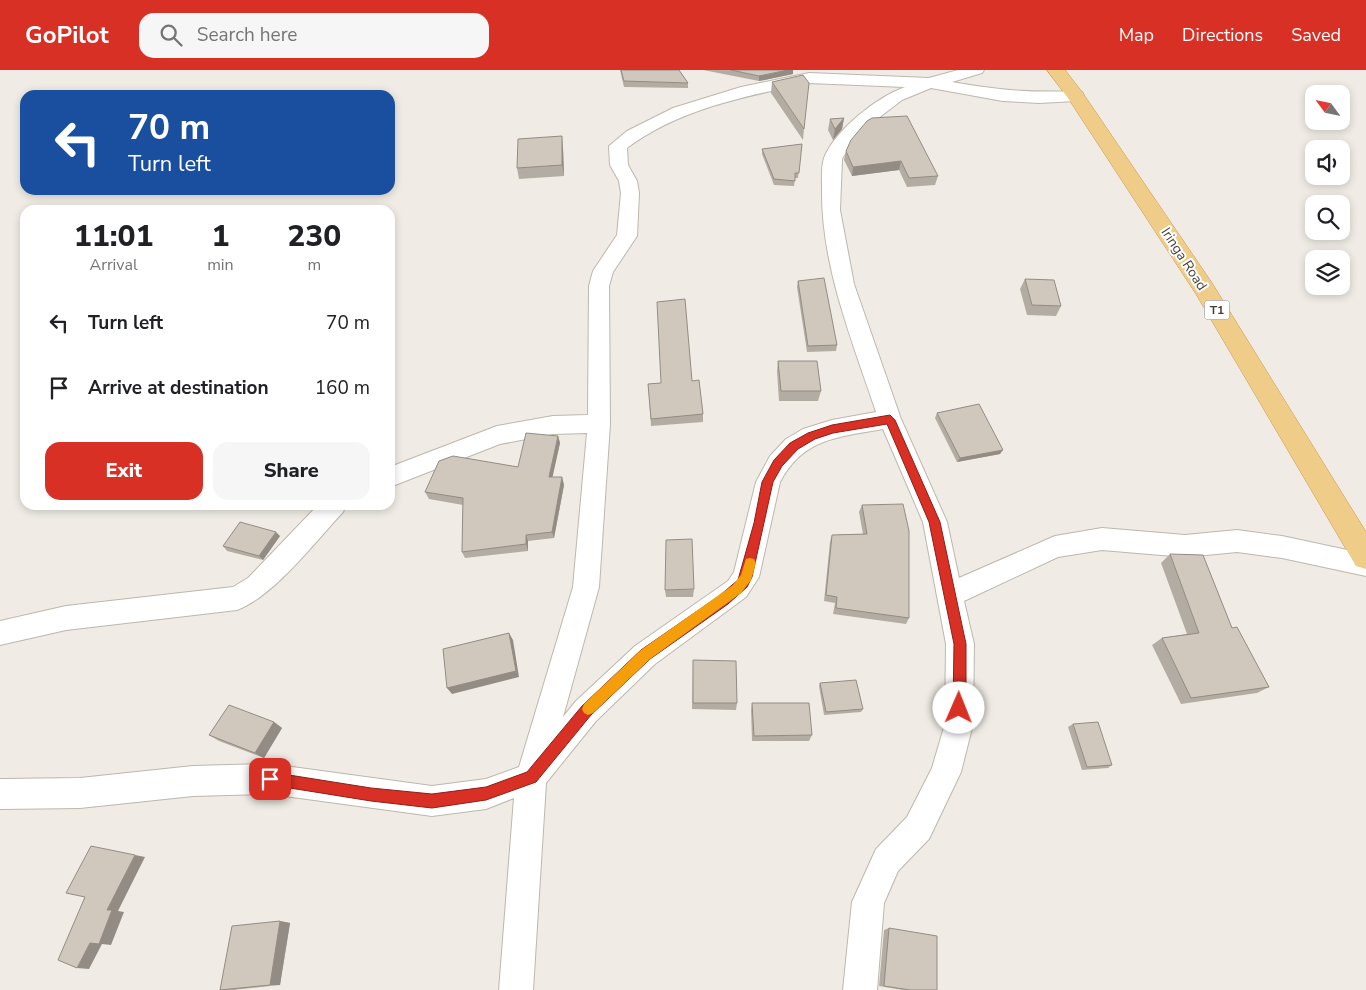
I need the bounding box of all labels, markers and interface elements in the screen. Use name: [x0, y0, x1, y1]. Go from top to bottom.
search box: [139, 13, 489, 58]
text: GoPilot: [25, 19, 109, 51]
icon: search: [157, 21, 185, 49]
text: Search here: [197, 22, 297, 48]
text: Map: [1119, 23, 1154, 47]
text: Directions: [1182, 23, 1263, 47]
text: Saved: [1291, 23, 1341, 47]
north arrow: [1305, 85, 1350, 130]
map controls: [1305, 85, 1350, 295]
text: 70 m: [128, 104, 210, 151]
icon: left: [45, 110, 110, 175]
button: sound: [1305, 140, 1350, 185]
text: Turn left: [128, 149, 211, 179]
button: search: [1305, 195, 1350, 240]
text: 11:01: [74, 216, 153, 257]
text: 1: [211, 216, 229, 257]
text: 230: [287, 216, 341, 257]
street label: Iringa Road: [1157, 224, 1211, 294]
button: layers: [1305, 250, 1350, 295]
text: Arrival: [90, 254, 138, 276]
text: min: [207, 254, 234, 276]
text: m: [307, 254, 321, 276]
road number: T1: [1204, 300, 1230, 320]
icon: left: [45, 309, 73, 337]
text: Turn left: [88, 310, 163, 336]
text: 70 m: [326, 310, 370, 336]
icon: arrive: [45, 374, 73, 402]
text: Arrive at destination: [88, 375, 269, 401]
text: 160 m: [315, 375, 370, 401]
button: Exit: [45, 442, 203, 500]
button: Share: [213, 442, 370, 500]
position arrow: [932, 681, 984, 733]
pin: [249, 758, 291, 800]
icon: arrive: [256, 765, 284, 793]

